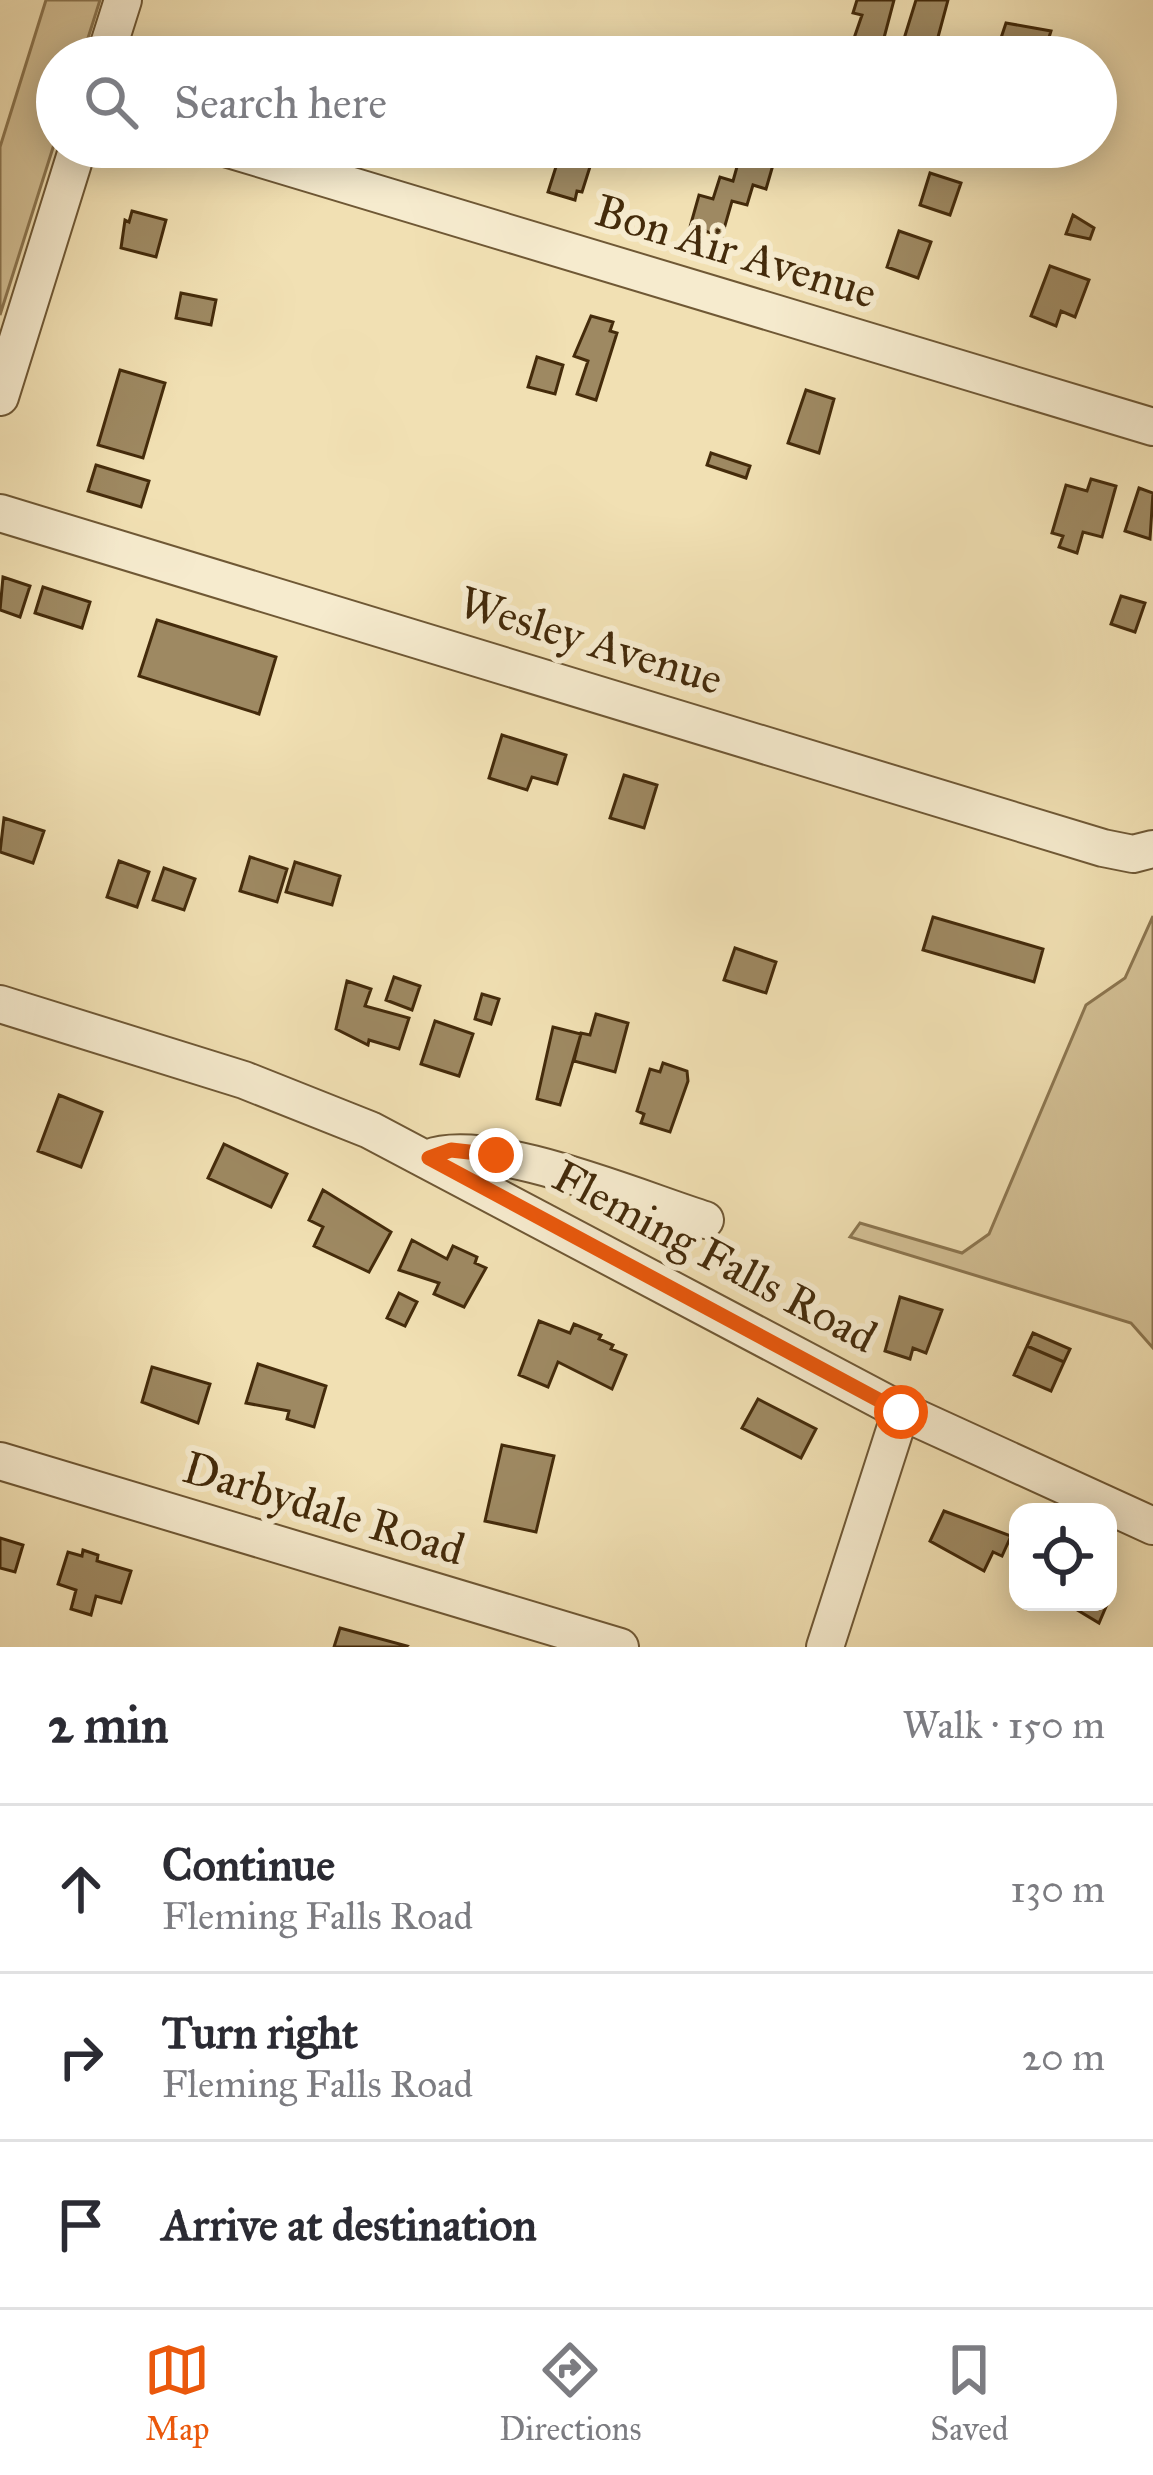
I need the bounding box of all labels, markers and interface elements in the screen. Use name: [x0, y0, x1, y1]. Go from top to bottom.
search box: [36, 36, 1117, 168]
icon: search: [78, 69, 144, 135]
text: Search here: [174, 75, 387, 130]
street label: Bon Air Avenue: [589, 182, 883, 320]
street label: Wesley Avenue: [453, 574, 729, 706]
route end: [469, 1128, 523, 1182]
street label: Fleming Falls Road: [544, 1147, 887, 1365]
route start: [874, 1385, 928, 1439]
street label: Darbydale Road: [177, 1439, 472, 1577]
map controls: [1009, 1503, 1117, 1611]
button: locate: [1009, 1503, 1117, 1611]
text: 2 min: [48, 1694, 169, 1756]
text: Walk · 150 m: [902, 1701, 1105, 1749]
text: Continue: [162, 1837, 335, 1892]
icon: ahead: [48, 1856, 114, 1922]
text: 130 m: [1010, 1865, 1105, 1913]
text: Fleming Falls Road: [162, 1892, 473, 1940]
text: Turn right: [162, 2005, 358, 2060]
icon: right: [48, 2024, 114, 2090]
text: 20 m: [1022, 2033, 1105, 2081]
text: Fleming Falls Road: [162, 2060, 473, 2108]
icon: arrive: [48, 2192, 114, 2258]
text: Arrive at destination: [162, 2197, 537, 2252]
tab: Map: [144, 2337, 210, 2449]
tab: Directions: [499, 2337, 641, 2449]
tab: Saved: [930, 2337, 1009, 2449]

